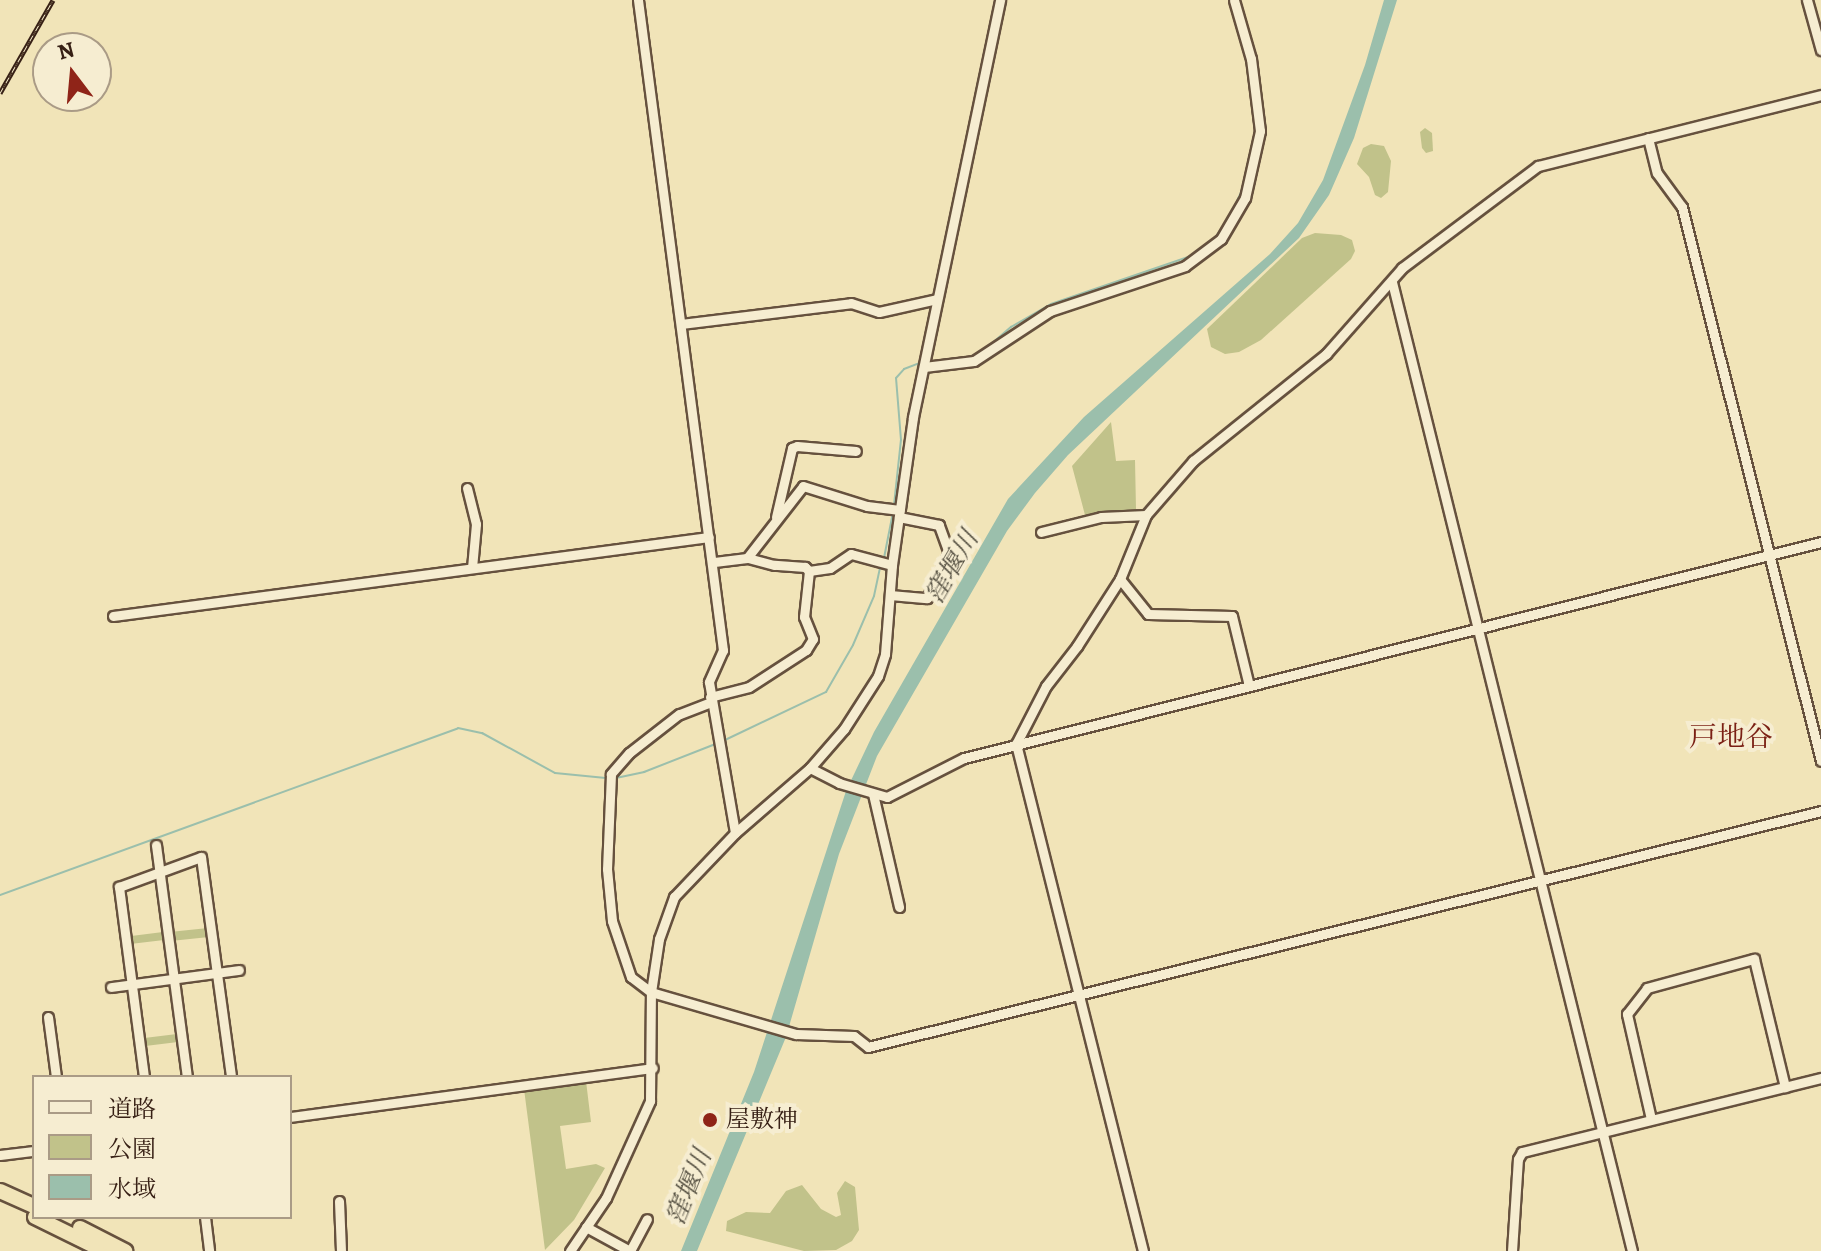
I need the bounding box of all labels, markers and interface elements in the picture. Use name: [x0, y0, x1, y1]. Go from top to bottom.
north arrow: [32, 32, 112, 112]
text: N: [54, 34, 78, 67]
water label: 窪堰川: [919, 525, 985, 609]
district label: 戸地谷: [1689, 720, 1773, 754]
legend: [32, 1075, 292, 1219]
text: 道路: [108, 1093, 156, 1125]
place label: 屋敷神: [726, 1106, 798, 1134]
marker: 屋敷神: [701, 1111, 719, 1129]
text: 公園: [108, 1133, 156, 1165]
water label: 窪堰川: [660, 1145, 718, 1229]
text: 水域: [108, 1173, 156, 1205]

